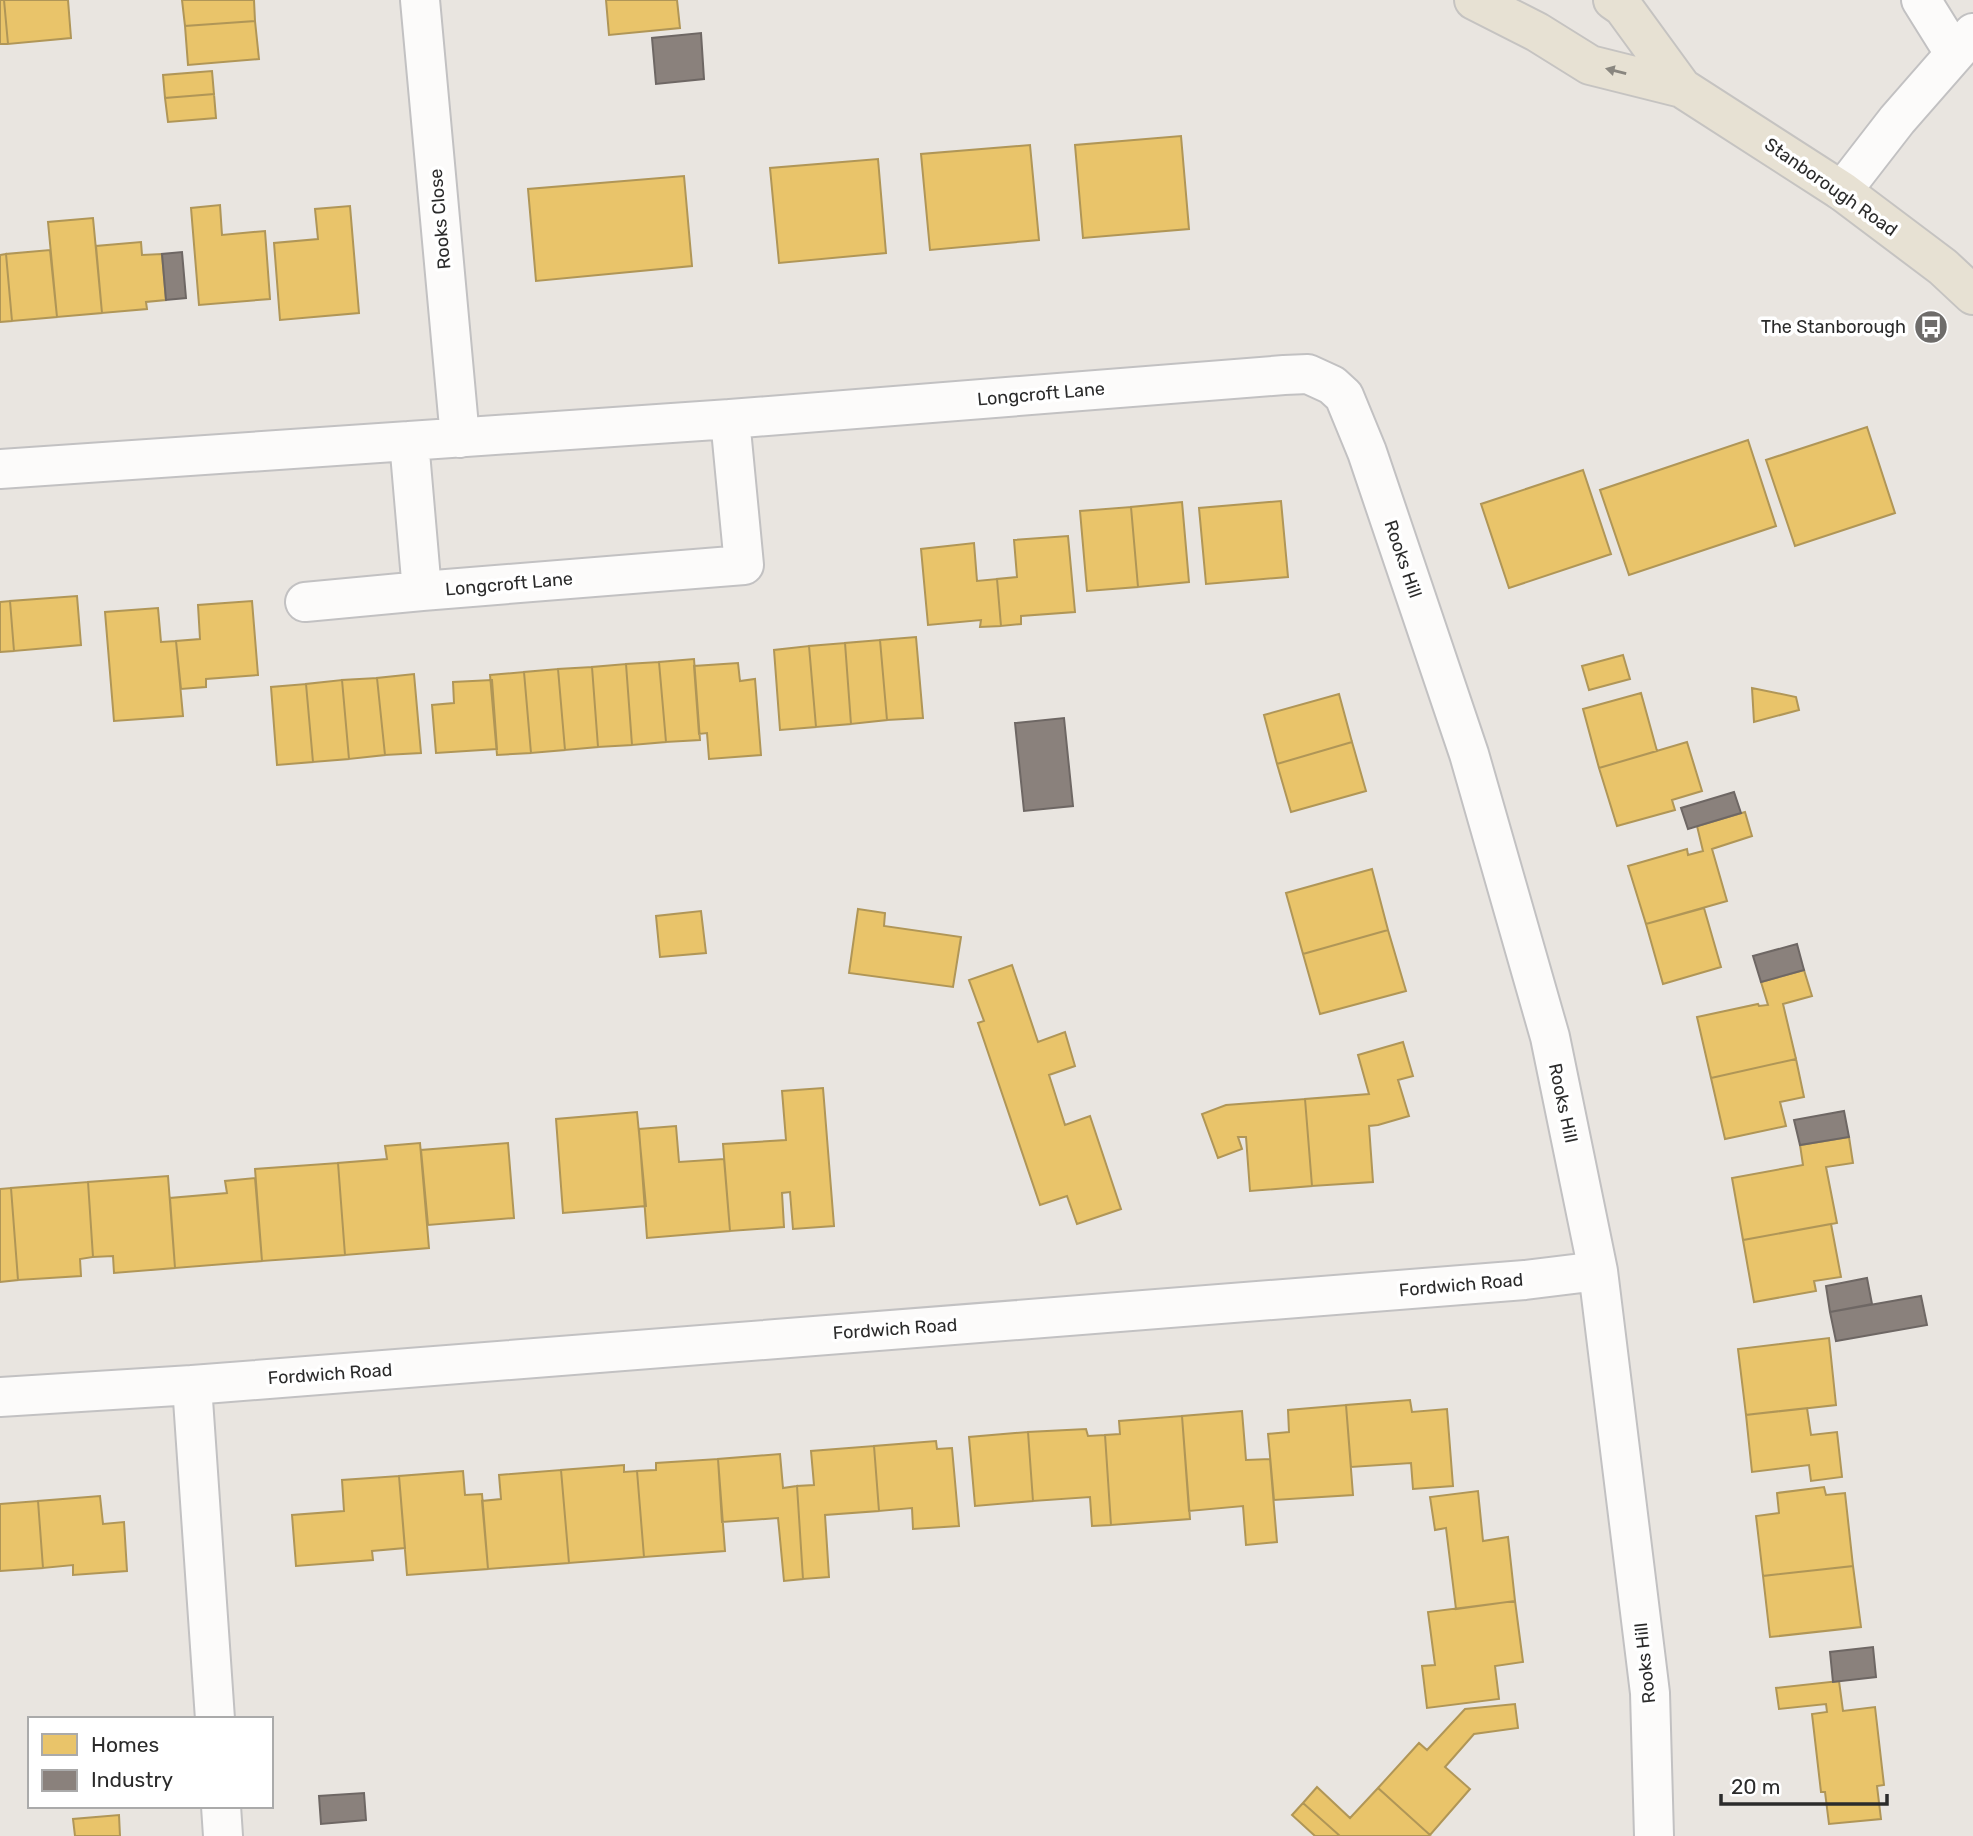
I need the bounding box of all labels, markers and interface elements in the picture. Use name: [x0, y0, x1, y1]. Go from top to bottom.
one-way arrow: [1604, 65, 1626, 76]
street label: Stanborough Road: [1760, 133, 1902, 241]
street label: Rooks Close: [425, 168, 455, 270]
bus stop icon: The Stanborough: [1912, 308, 1950, 346]
place label: The Stanborough: [1761, 316, 1906, 338]
street label: Longcroft Lane: [976, 377, 1106, 411]
street label: Rooks Hill: [1379, 517, 1427, 601]
street label: Longcroft Lane: [444, 567, 574, 601]
street label: Rooks Hill: [1544, 1061, 1582, 1145]
street label: Fordwich Road: [1398, 1269, 1524, 1301]
street label: Fordwich Road: [832, 1314, 958, 1344]
street label: Fordwich Road: [267, 1359, 393, 1389]
street label: Rooks Hill: [1630, 1622, 1660, 1704]
legend: [28, 1717, 273, 1808]
text: Homes: [91, 1732, 159, 1757]
scale bar: [1721, 1762, 1887, 1806]
text: Industry: [91, 1767, 173, 1792]
text: 20 m: [1731, 1774, 1780, 1799]

